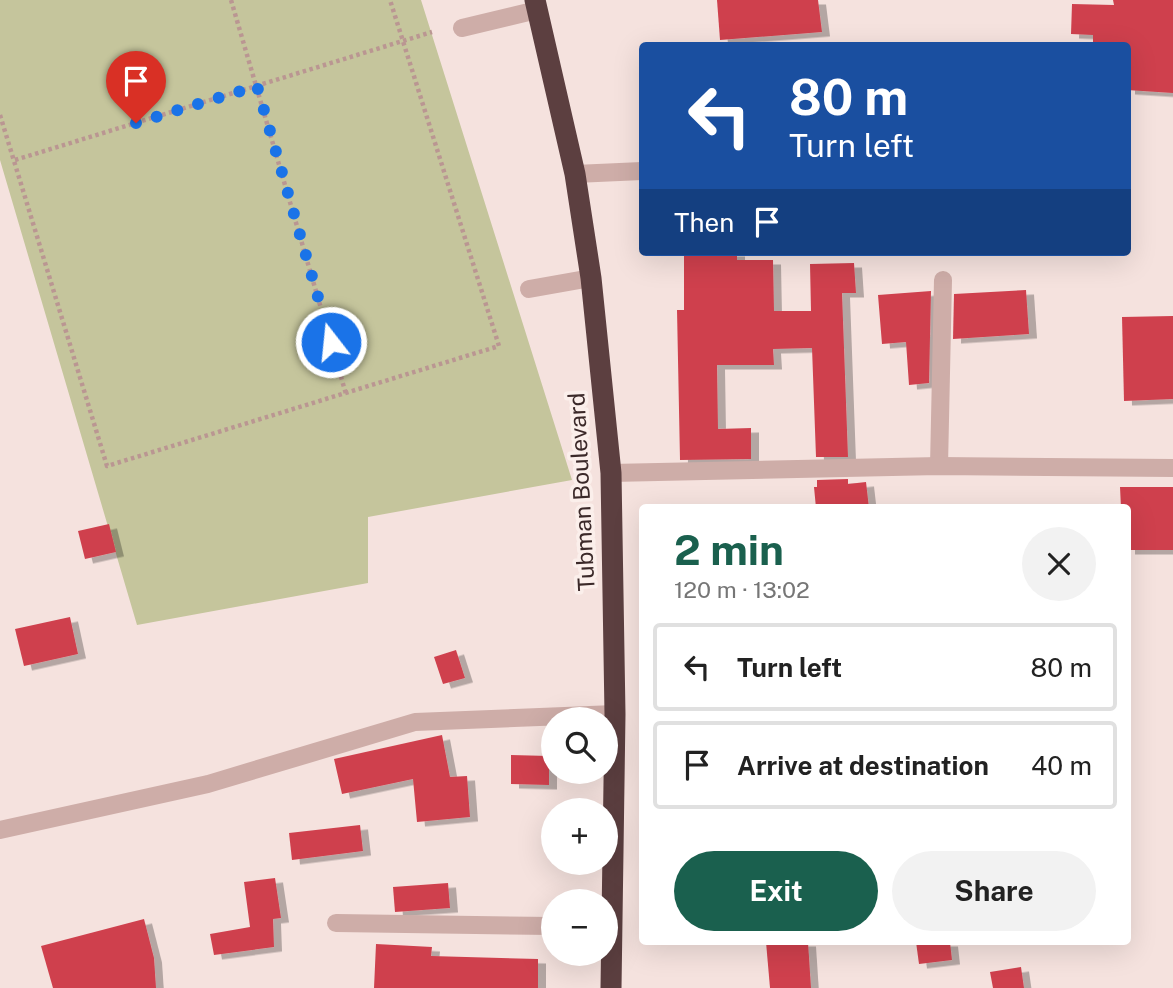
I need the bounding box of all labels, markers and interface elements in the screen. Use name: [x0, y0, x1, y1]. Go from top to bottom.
pin: [106, 51, 166, 123]
icon: arrive: [117, 62, 155, 100]
text: 80 m: [789, 68, 908, 126]
icon: left: [674, 70, 765, 161]
text: Turn left: [789, 127, 914, 164]
icon: arrive: [748, 203, 786, 241]
text: Then: [674, 207, 734, 238]
position arrow: [294, 305, 368, 379]
street label: Tubman Boulevard: [562, 392, 600, 592]
text: 2 min: [674, 525, 784, 574]
button: close: [1022, 527, 1096, 601]
text: 120 m · 13:02: [674, 576, 810, 603]
icon: left: [678, 648, 716, 686]
text: Turn left: [737, 652, 842, 683]
text: 80 m: [1031, 652, 1092, 683]
map controls: [541, 707, 618, 966]
button: search: [541, 707, 618, 784]
icon: arrive: [678, 746, 716, 784]
text: Arrive at destination: [737, 750, 989, 781]
text: 40 m: [1031, 750, 1092, 781]
button: +: [541, 798, 618, 875]
button: Exit: [674, 851, 878, 931]
button: Share: [892, 851, 1096, 931]
button: −: [541, 889, 618, 966]

